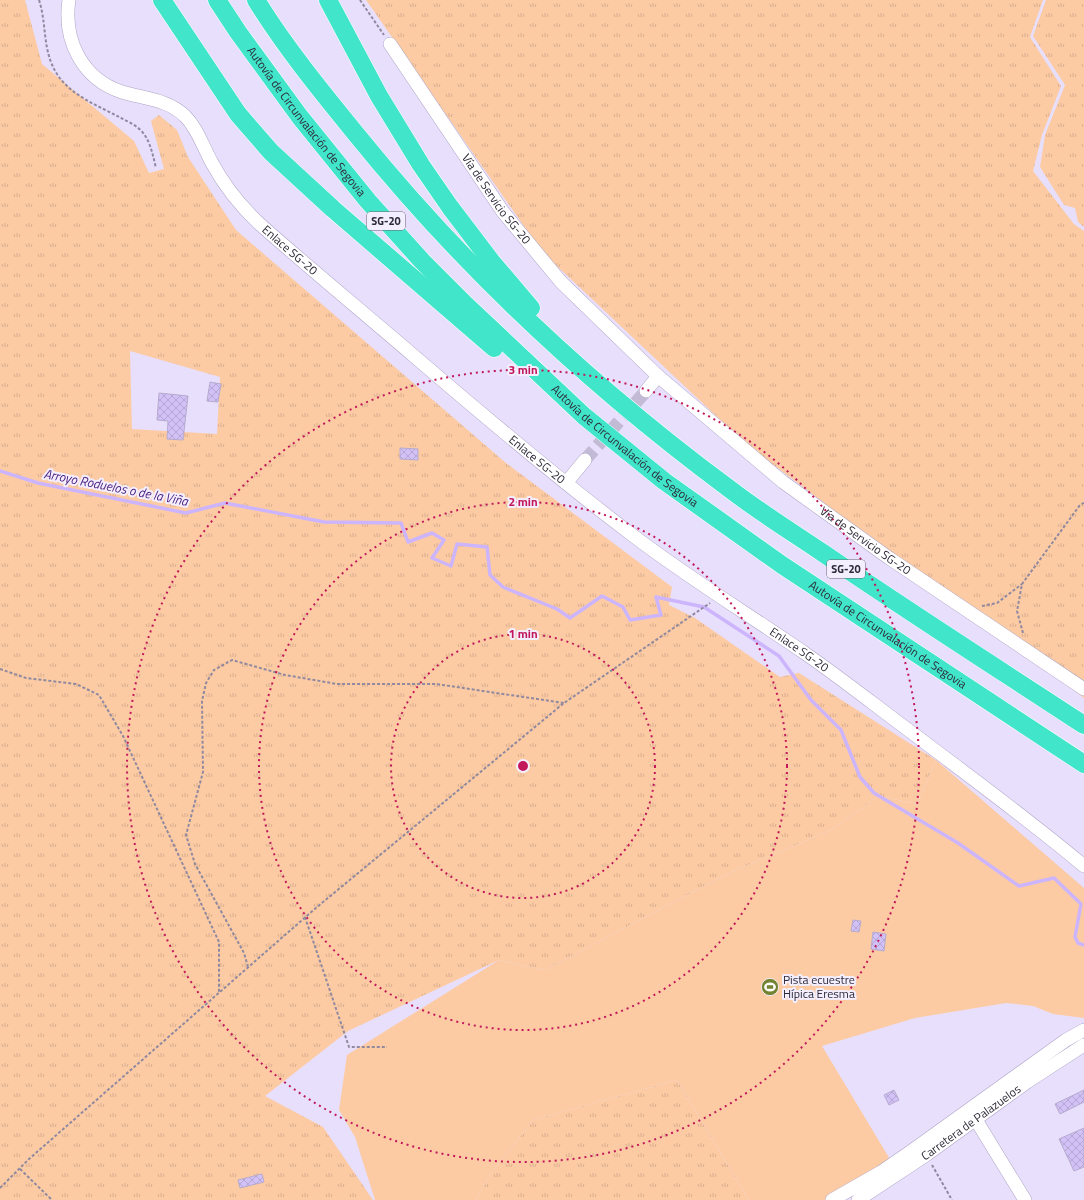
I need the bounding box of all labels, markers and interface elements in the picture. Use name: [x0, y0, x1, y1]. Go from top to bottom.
street label: Autovía de Circunvalación de Segovia: [242, 42, 371, 201]
street label: Vía de Servicio SG-20: [457, 150, 536, 248]
road number: SG-20: [367, 212, 405, 230]
street label: Enlace SG-20: [258, 220, 322, 280]
text: 3 min: [508, 360, 538, 379]
street label: Autovía de Circunvalación de Segovia: [547, 380, 703, 512]
street label: Enlace SG-20: [505, 430, 570, 488]
water label: Arroyo Roduelos o de la Viña: [42, 463, 191, 511]
text: 2 min: [508, 492, 538, 511]
street label: Vía de Servicio SG-20: [817, 504, 913, 578]
road number: SG-20: [827, 560, 865, 578]
street label: Autovía de Circunvalación de Segovia: [805, 575, 971, 693]
street label: Enlace SG-20: [766, 622, 833, 677]
text: 1 min: [508, 624, 538, 643]
centre of rings: [516, 759, 530, 773]
place label: Pista ecuestre Hípica Eresma: [783, 970, 855, 1003]
sports icon: Pista ecuestre Hípica Eresma: [760, 977, 780, 997]
street label: Carretera de Palazuelos: [917, 1079, 1025, 1165]

